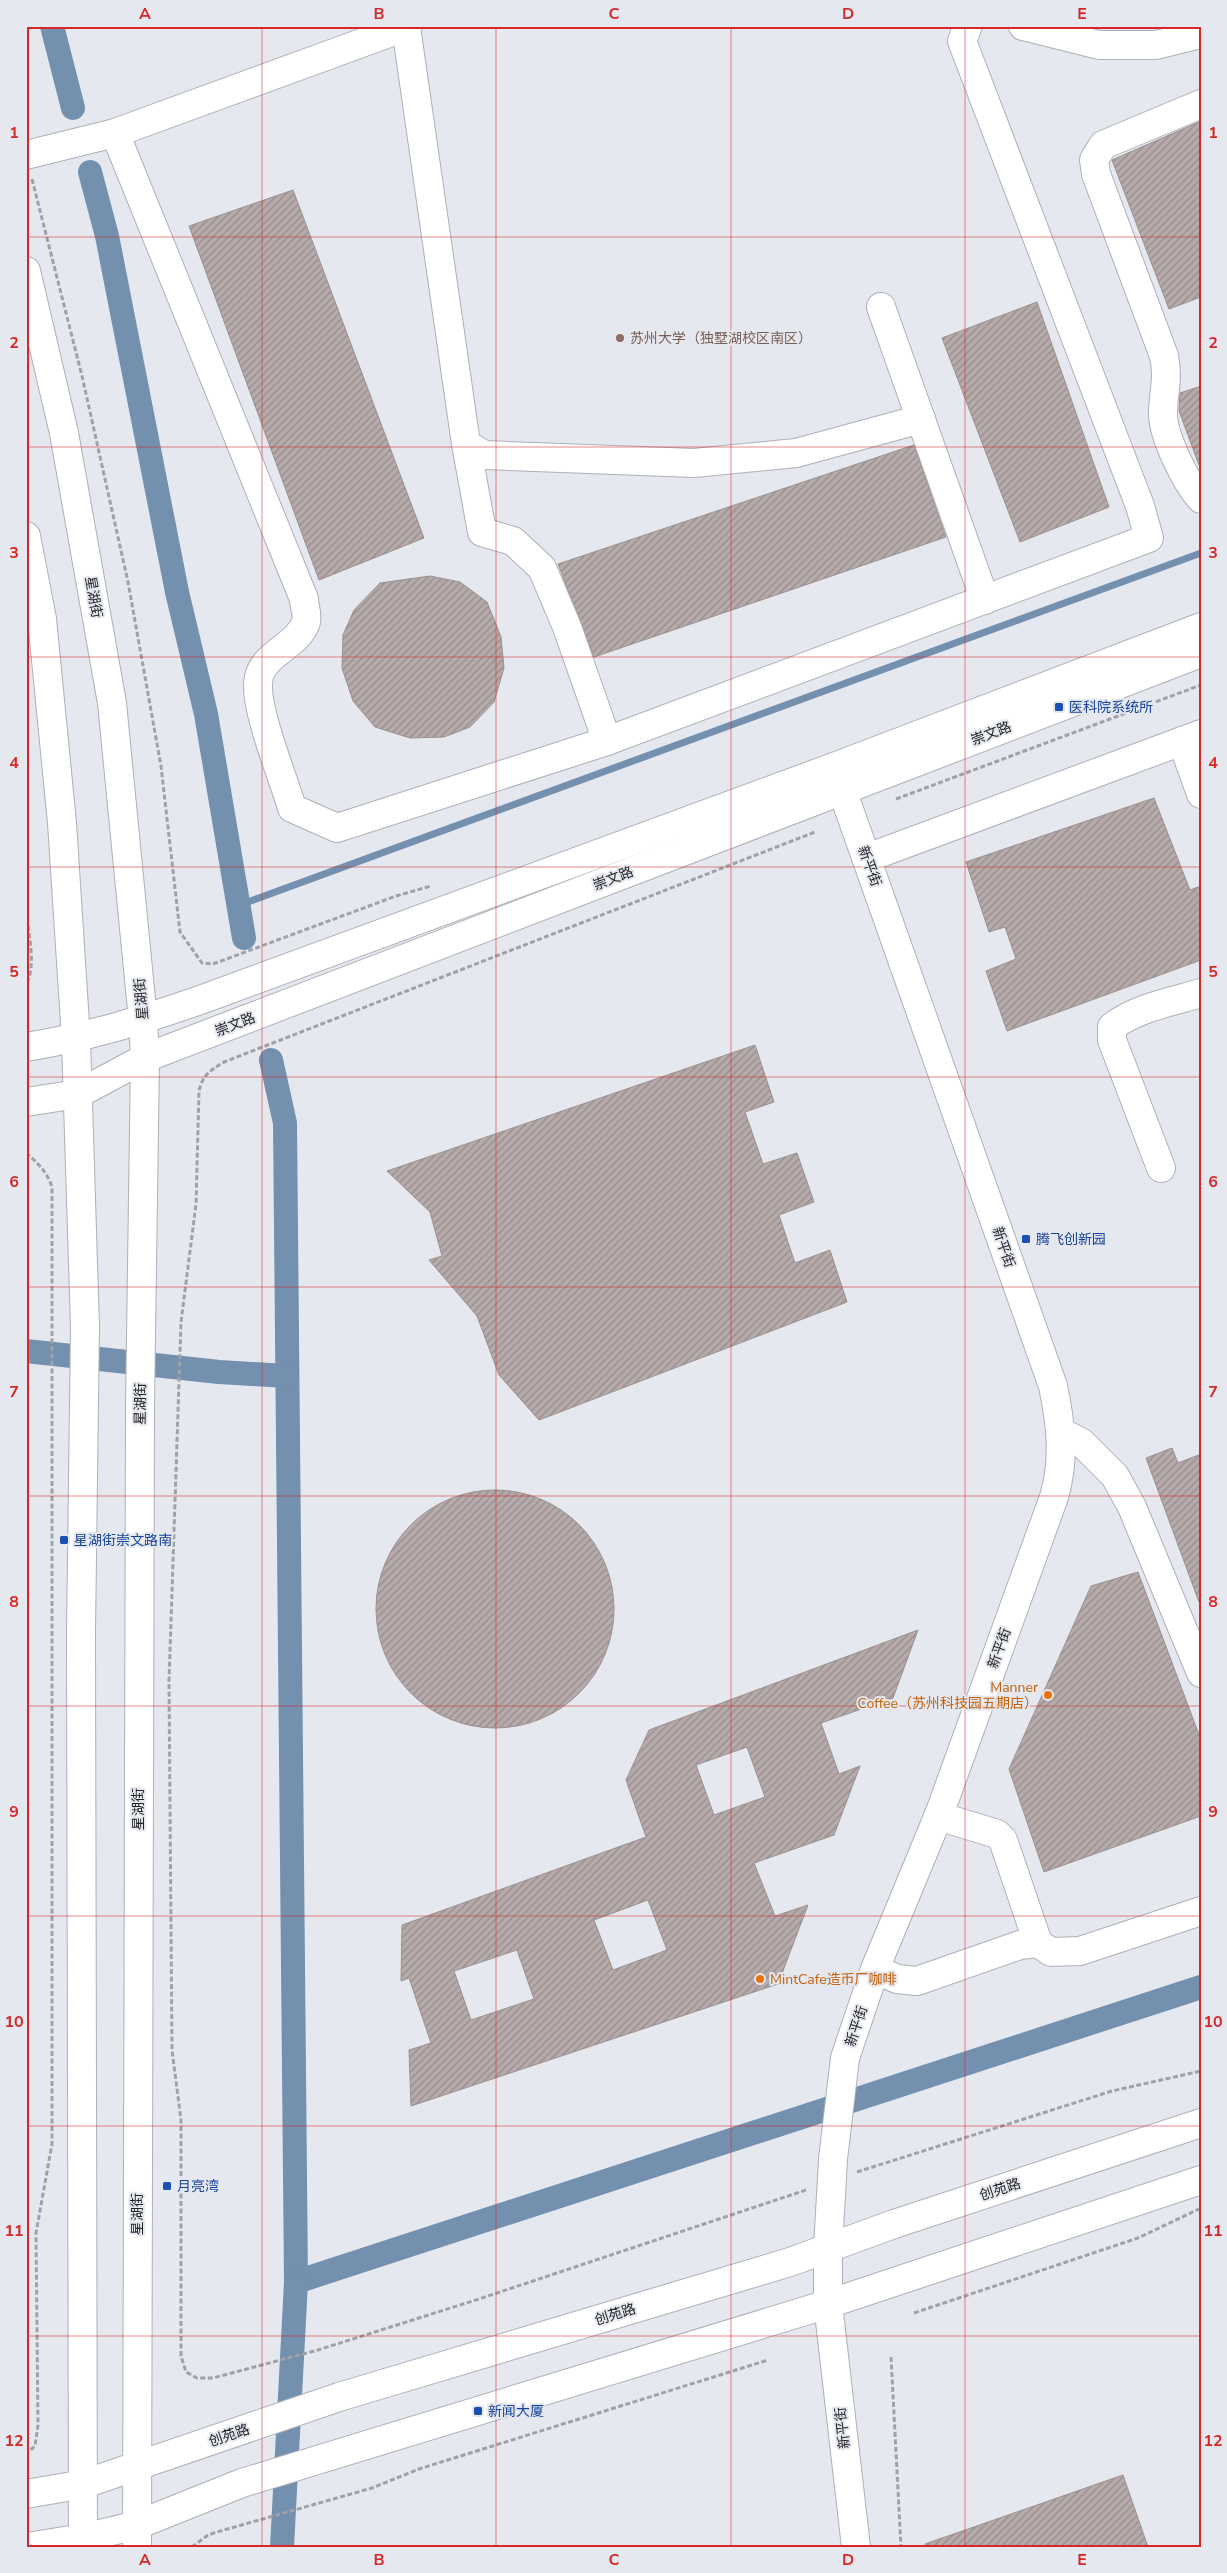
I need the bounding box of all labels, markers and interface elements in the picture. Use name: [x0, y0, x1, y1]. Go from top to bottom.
text: A: [139, 3, 151, 25]
text: B: [373, 3, 385, 25]
text: C: [609, 3, 620, 25]
text: D: [842, 3, 854, 25]
text: E: [1077, 3, 1087, 25]
text: 1: [9, 122, 19, 144]
text: 1: [1208, 122, 1218, 144]
place label: 苏州大学（独墅湖校区南区）: [630, 329, 812, 348]
text: 2: [9, 332, 19, 354]
marker: 苏州大学（独墅湖校区南区）: [614, 332, 626, 344]
text: 2: [1208, 332, 1218, 354]
text: 3: [9, 542, 19, 564]
text: 3: [1208, 542, 1218, 564]
street label: 星湖街: [81, 575, 107, 619]
place label: 医科院系统所: [1069, 698, 1153, 717]
marker: 医科院系统所: [1053, 701, 1065, 713]
street label: 崇文路: [968, 717, 1014, 750]
text: 4: [9, 752, 19, 774]
text: 4: [1208, 752, 1218, 774]
street label: 新平街: [853, 843, 886, 889]
street label: 崇文路: [590, 862, 636, 895]
text: 5: [9, 961, 19, 983]
text: 5: [1208, 961, 1218, 983]
street label: 星湖街: [130, 977, 153, 1021]
street label: 崇文路: [212, 1008, 258, 1041]
text: 6: [9, 1171, 19, 1193]
text: 6: [1208, 1171, 1218, 1193]
street label: 新平街: [988, 1224, 1019, 1270]
place label: 腾飞创新园: [1036, 1230, 1106, 1249]
marker: 腾飞创新园: [1020, 1233, 1032, 1245]
text: 7: [9, 1381, 19, 1403]
text: 7: [1208, 1381, 1218, 1403]
street label: 星湖街: [131, 1383, 150, 1425]
place label: 星湖街崇文路南: [74, 1531, 172, 1550]
marker: 星湖街崇文路南: [58, 1534, 70, 1546]
text: 8: [9, 1591, 19, 1613]
text: 8: [1208, 1591, 1218, 1613]
street label: 新平街: [983, 1625, 1016, 1671]
place label: Manner Coffee（苏州科技园五期店）: [858, 1678, 1038, 1713]
marker: Manner Coffee（苏州科技园五期店）: [1042, 1689, 1054, 1701]
street label: 星湖街: [129, 1788, 148, 1830]
text: 9: [9, 1801, 19, 1823]
text: 9: [1208, 1801, 1218, 1823]
place label: MintCafe造币厂咖啡: [770, 1970, 897, 1989]
marker: MintCafe造币厂咖啡: [754, 1973, 766, 1985]
street label: 新平街: [841, 2003, 872, 2049]
text: 10: [4, 2011, 24, 2033]
text: 10: [1203, 2011, 1223, 2033]
street label: 创苑路: [977, 2174, 1023, 2205]
place label: 月亮湾: [177, 2177, 219, 2196]
marker: 月亮湾: [161, 2180, 173, 2192]
street label: 星湖街: [128, 2193, 147, 2235]
text: 11: [4, 2220, 24, 2242]
text: 11: [1203, 2220, 1223, 2242]
street label: 创苑路: [592, 2299, 638, 2330]
place label: 新闻大厦: [488, 2402, 544, 2421]
marker: 新闻大厦: [472, 2405, 484, 2417]
street label: 新平街: [831, 2406, 854, 2450]
street label: 创苑路: [206, 2420, 252, 2451]
text: 12: [4, 2430, 24, 2452]
text: 12: [1203, 2430, 1223, 2452]
text: A: [139, 2549, 151, 2571]
text: B: [373, 2549, 385, 2571]
text: C: [609, 2549, 620, 2571]
text: D: [842, 2549, 854, 2571]
text: E: [1077, 2549, 1087, 2571]

